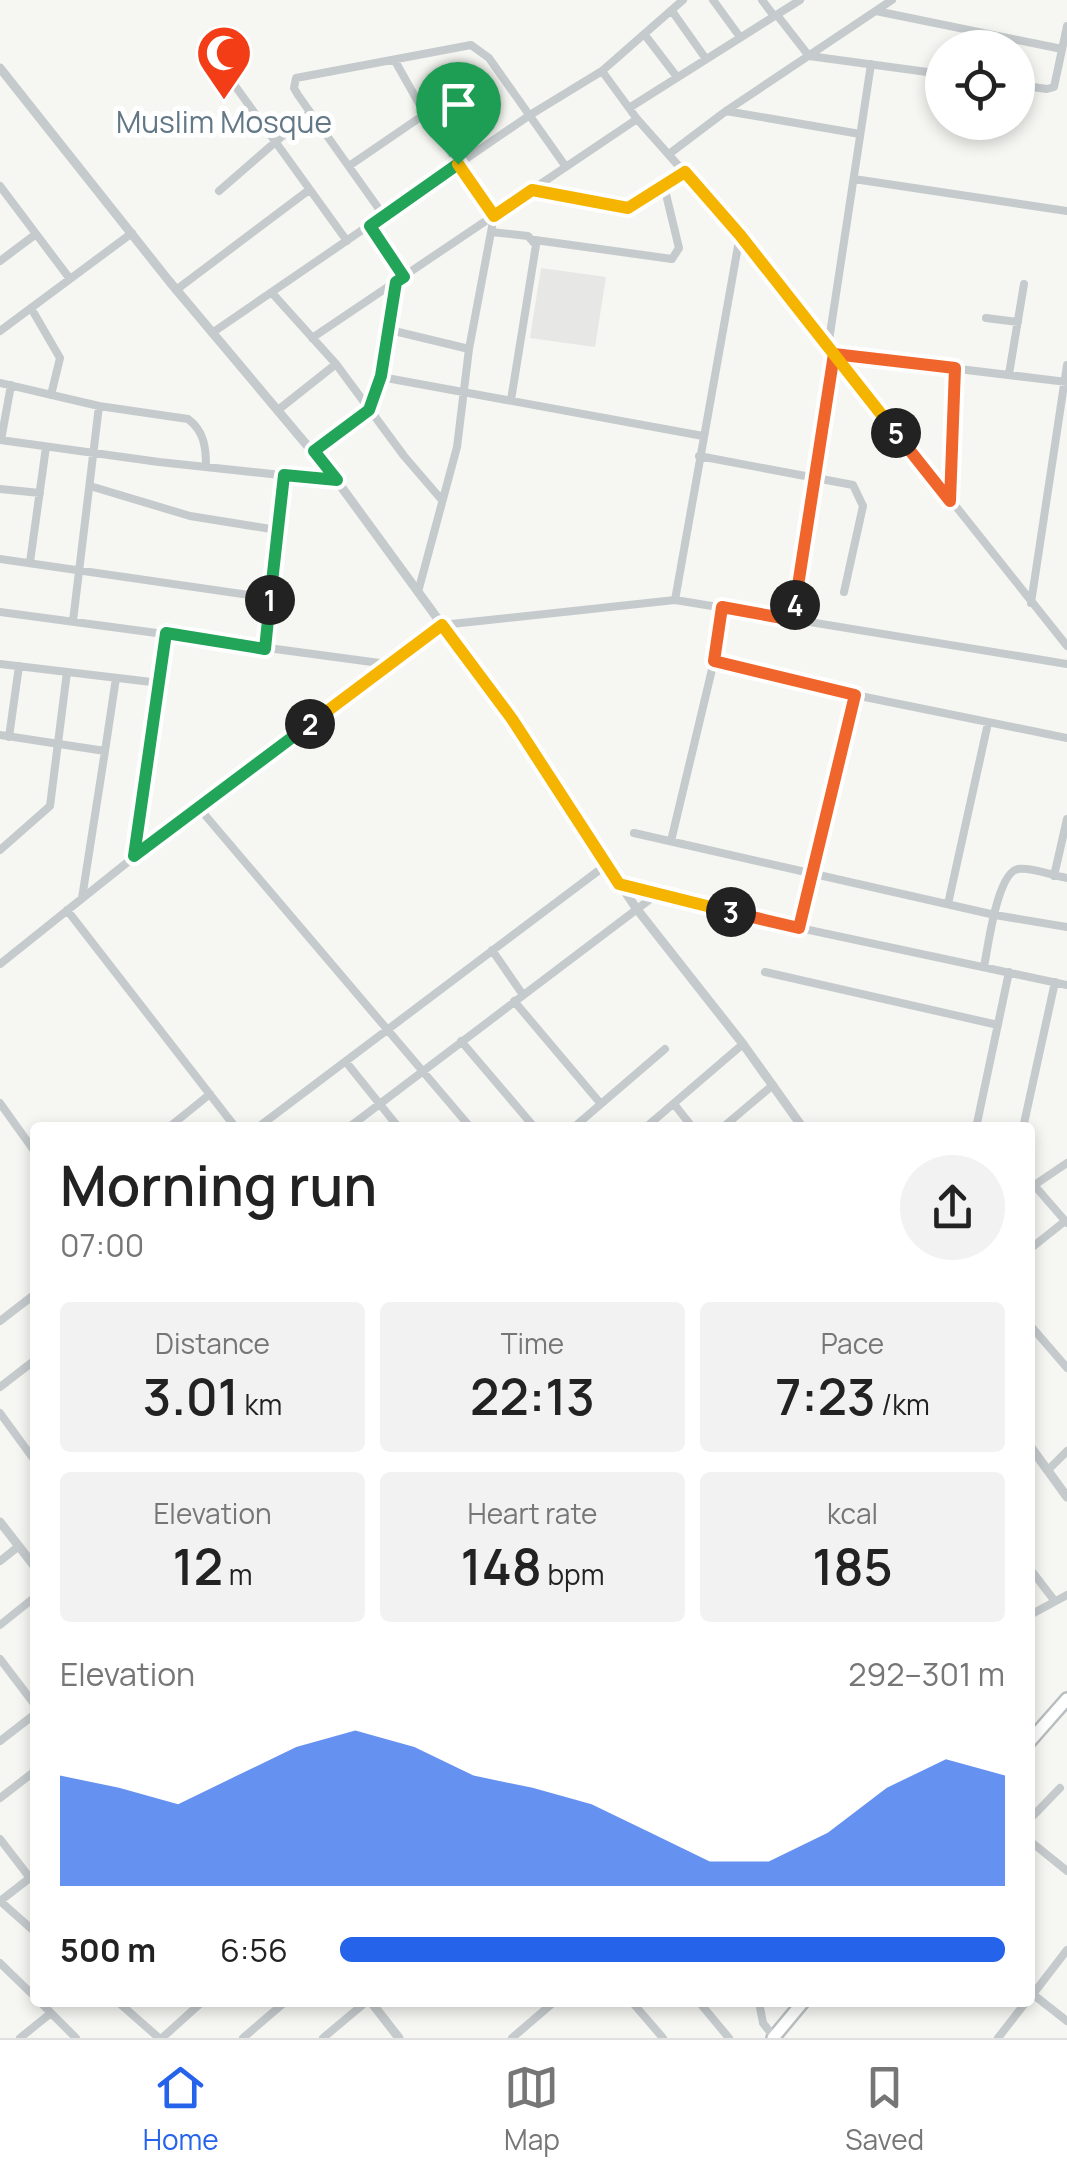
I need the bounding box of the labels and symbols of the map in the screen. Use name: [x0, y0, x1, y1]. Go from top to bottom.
mosque icon: Muslim Mosque: [194, 23, 254, 102]
pin: [416, 62, 501, 165]
place label: Muslim Mosque: [116, 101, 332, 142]
pin: 5: [871, 408, 921, 458]
pin: 1: [245, 575, 295, 625]
pin: 4: [770, 580, 820, 630]
pin: 2: [285, 699, 335, 749]
pin: 3: [706, 887, 756, 937]

